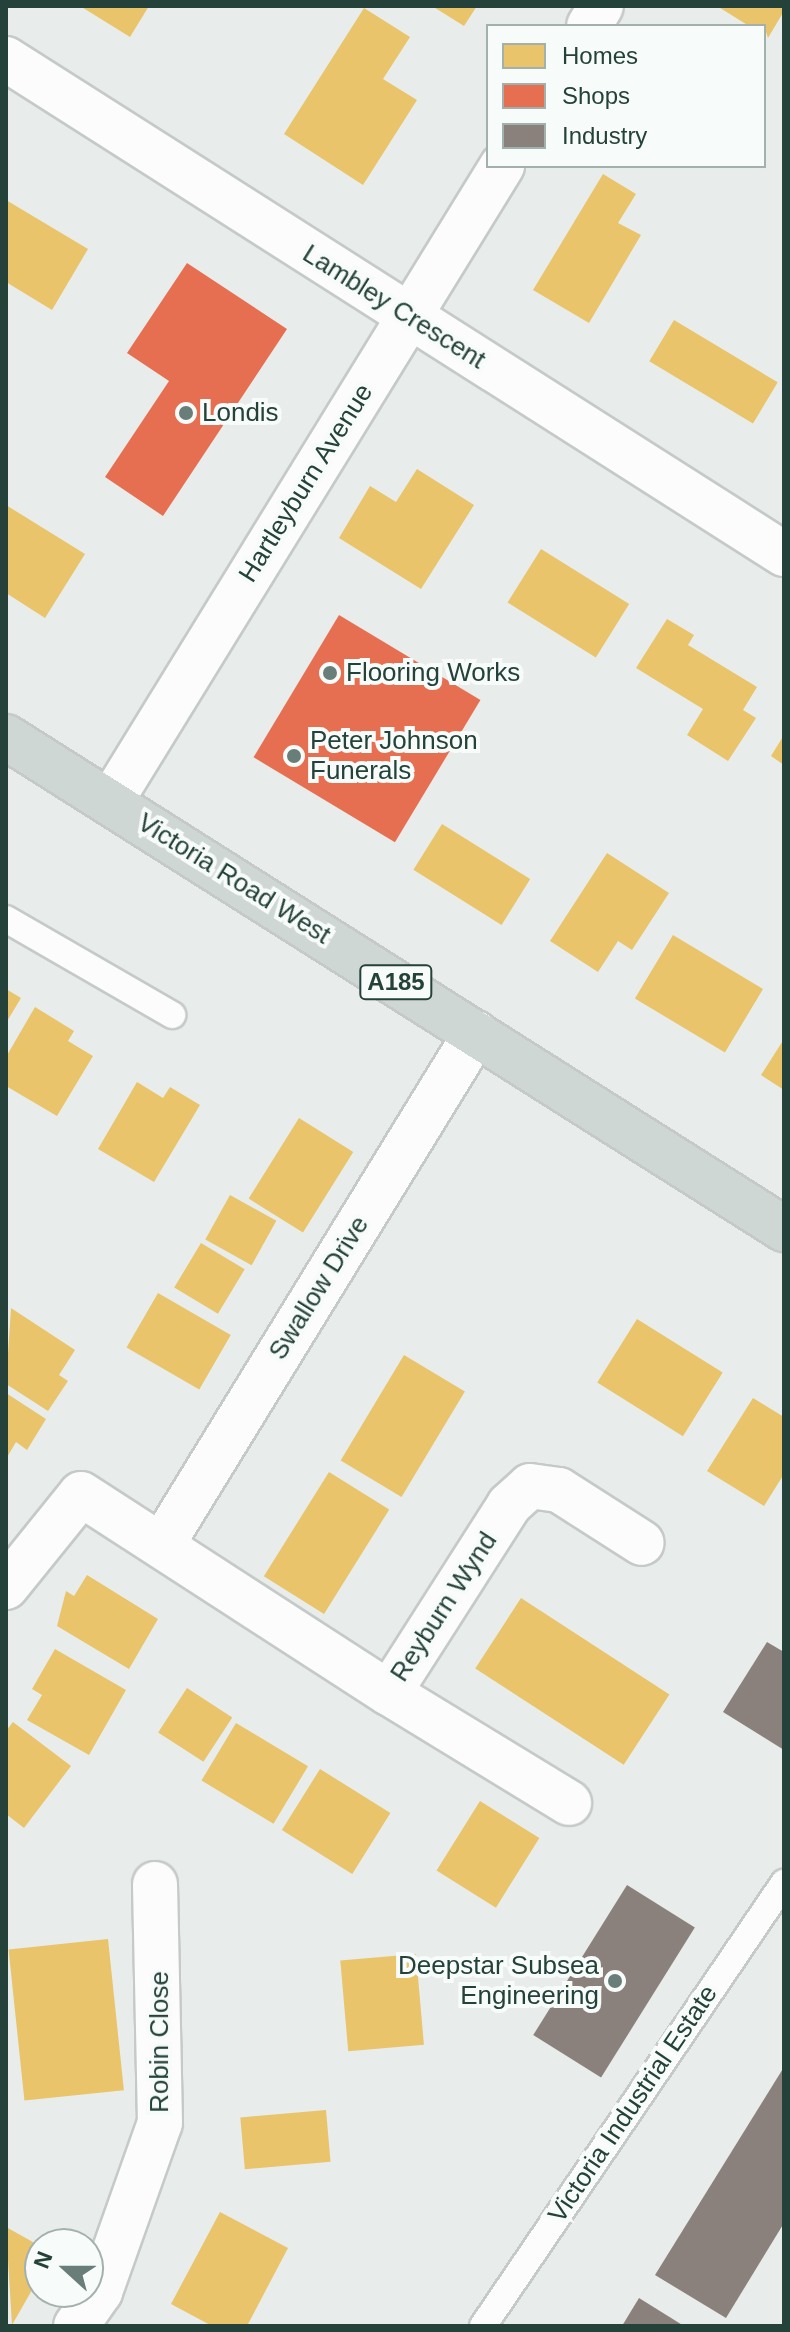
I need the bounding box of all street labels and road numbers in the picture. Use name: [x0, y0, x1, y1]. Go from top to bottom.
street label: Lambley Crescent: [297, 238, 491, 376]
street label: Hartleyburn Avenue: [232, 377, 380, 589]
street label: Victoria Road West: [132, 807, 336, 951]
road number: A185: [358, 962, 434, 1002]
street label: Swallow Drive: [263, 1211, 375, 1365]
street label: Reyburn Wynd: [384, 1526, 504, 1688]
street label: Robin Close: [144, 1971, 176, 2113]
street label: Victoria Industrial Estate: [542, 1979, 724, 2229]

